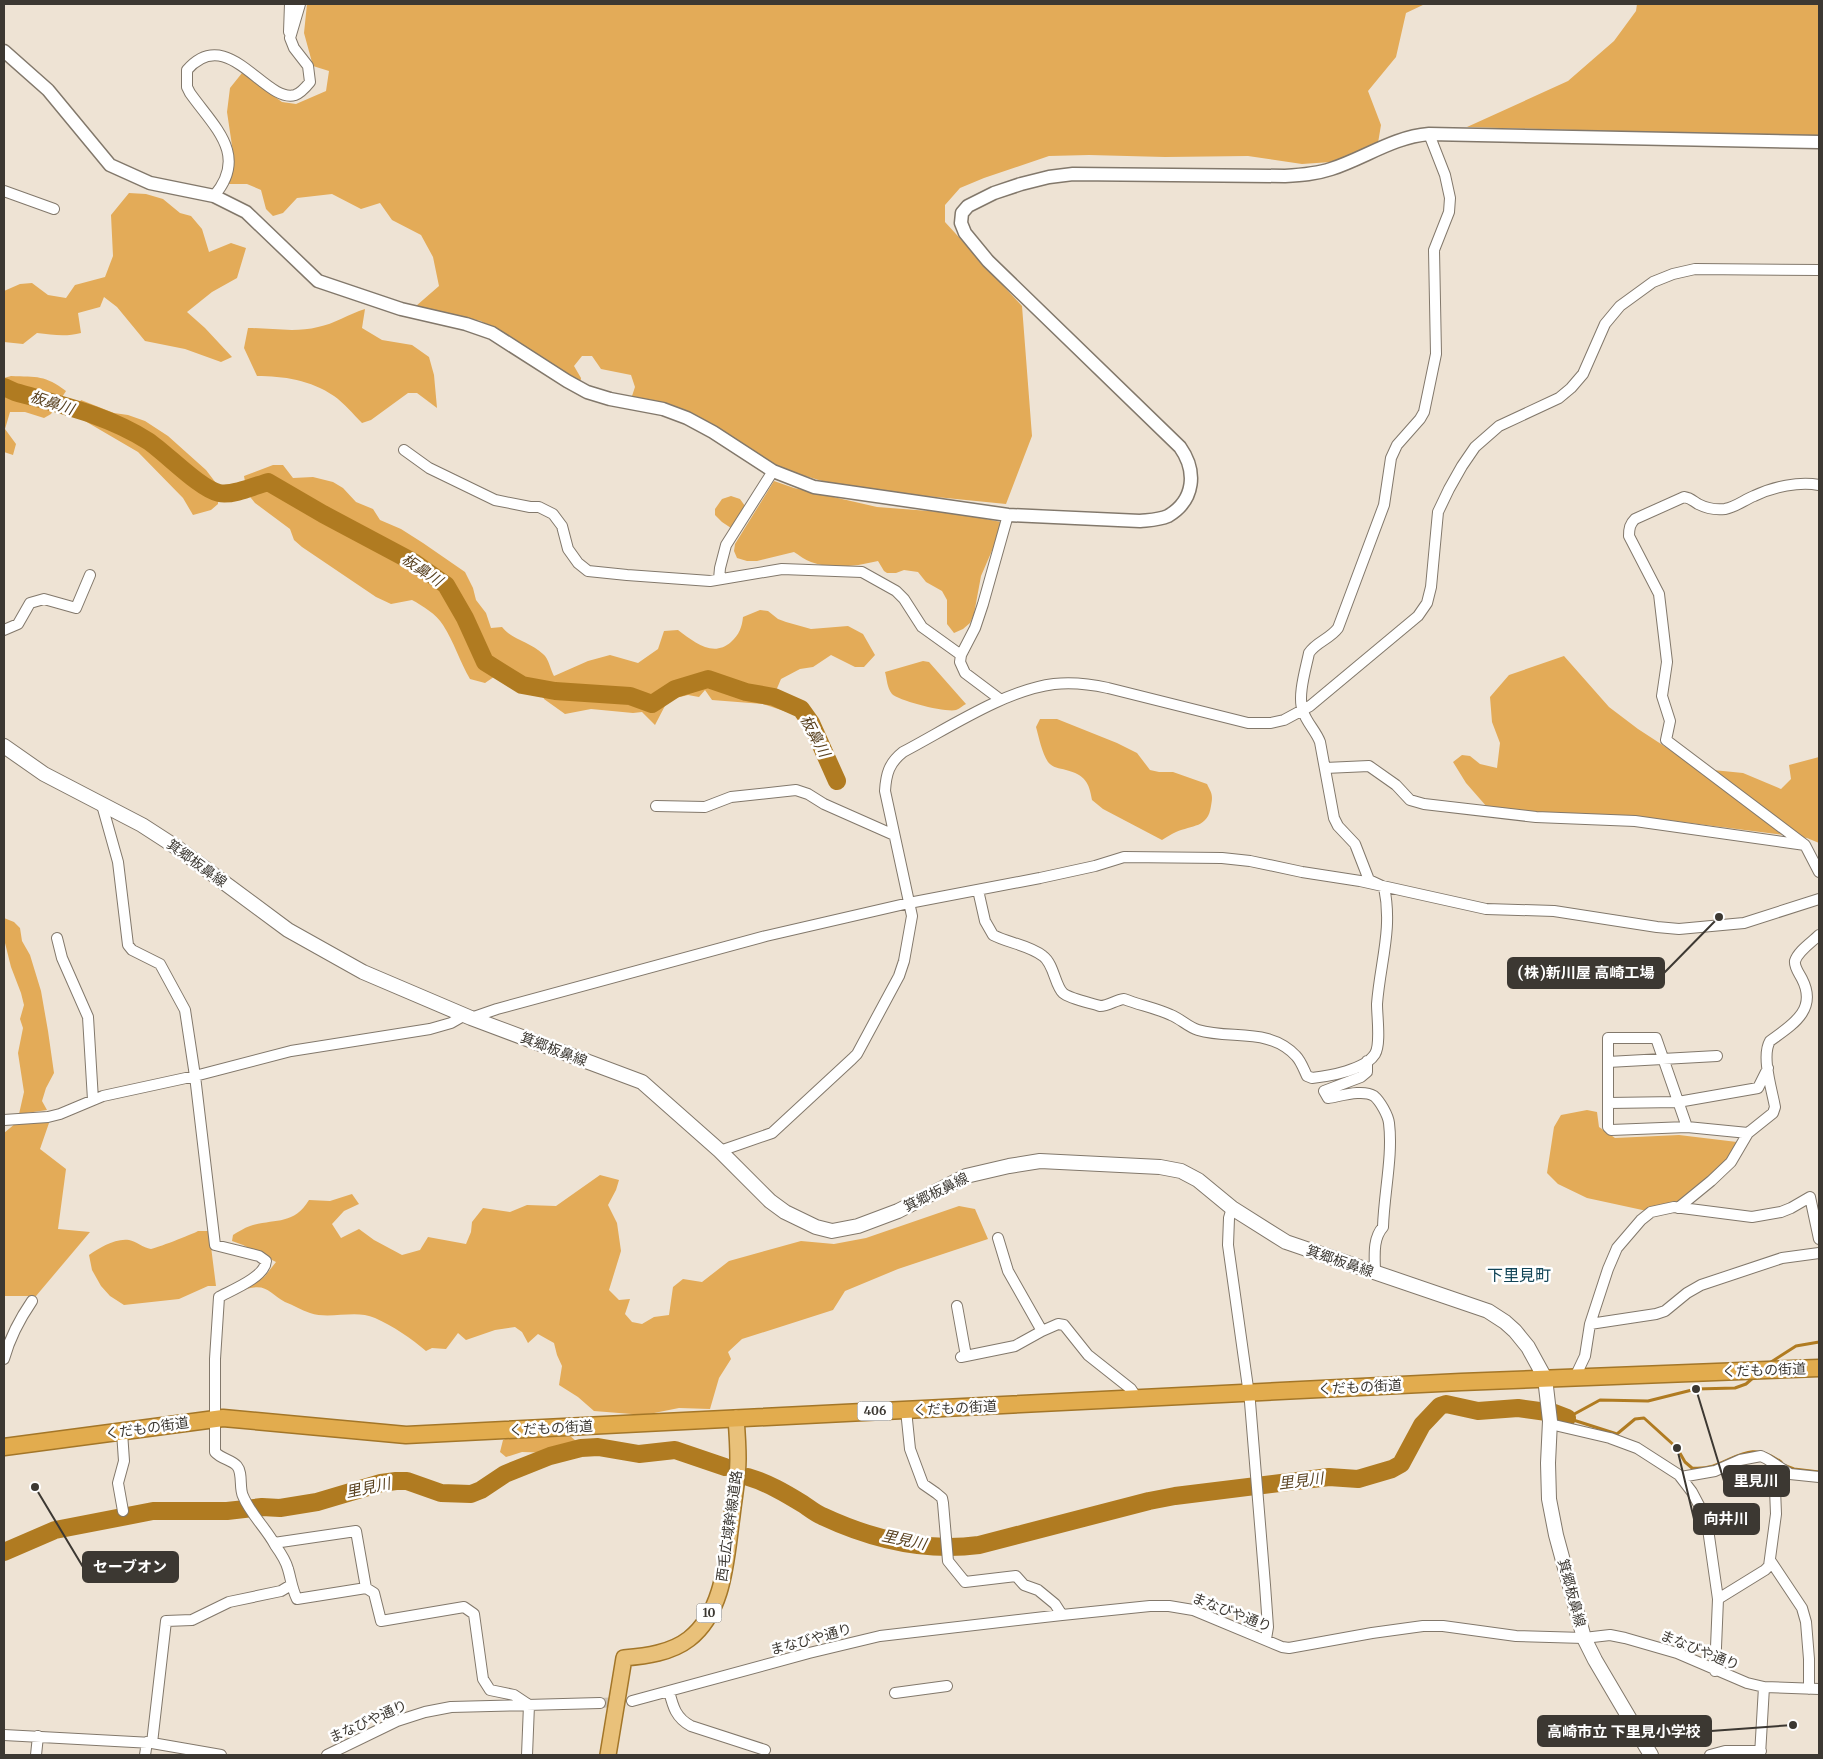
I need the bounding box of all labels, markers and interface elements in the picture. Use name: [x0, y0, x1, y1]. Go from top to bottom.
water label: 板鼻川: [28, 387, 78, 419]
water label: 板鼻川: [398, 549, 448, 591]
water label: 板鼻川: [796, 711, 835, 762]
street label: 箕郷板鼻線: [163, 835, 231, 891]
callout: (株)新川屋 高崎工場: [1508, 958, 1664, 988]
text: (株)新川屋 高崎工場: [1518, 963, 1654, 982]
street label: 箕郷板鼻線: [518, 1028, 590, 1070]
street label: 箕郷板鼻線: [901, 1169, 971, 1215]
street label: 箕郷板鼻線: [1304, 1241, 1376, 1281]
district label: 下里見町: [1487, 1265, 1551, 1285]
street label: くだもの街道: [1722, 1360, 1806, 1380]
street label: くだもの街道: [1318, 1376, 1402, 1398]
street label: くだもの街道: [913, 1397, 997, 1419]
road number: 406: [858, 1402, 892, 1420]
street label: くだもの街道: [104, 1413, 190, 1443]
street label: くだもの街道: [509, 1417, 593, 1439]
callout: 里見川: [1724, 1466, 1789, 1496]
water label: 里見川: [1277, 1468, 1326, 1493]
street label: 西毛広域幹線道路: [712, 1469, 746, 1583]
text: 里見川: [1733, 1471, 1779, 1490]
water label: 里見川: [344, 1473, 394, 1501]
callout: 向井川: [1694, 1504, 1759, 1534]
text: 向井川: [1703, 1509, 1749, 1528]
water label: 里見川: [880, 1526, 930, 1554]
callout: セーブオン: [83, 1552, 178, 1582]
text: セーブオン: [93, 1557, 167, 1576]
street label: 箕郷板鼻線: [1554, 1557, 1590, 1629]
street label: まなびや通り: [1190, 1589, 1274, 1635]
road number: 10: [696, 1604, 722, 1622]
street label: まなびや通り: [768, 1619, 854, 1659]
street label: まなびや通り: [1658, 1626, 1742, 1674]
street label: まなびや通り: [326, 1696, 410, 1746]
callout: 高崎市立 下里見小学校: [1538, 1716, 1711, 1746]
text: 高崎市立 下里見小学校: [1547, 1722, 1701, 1741]

